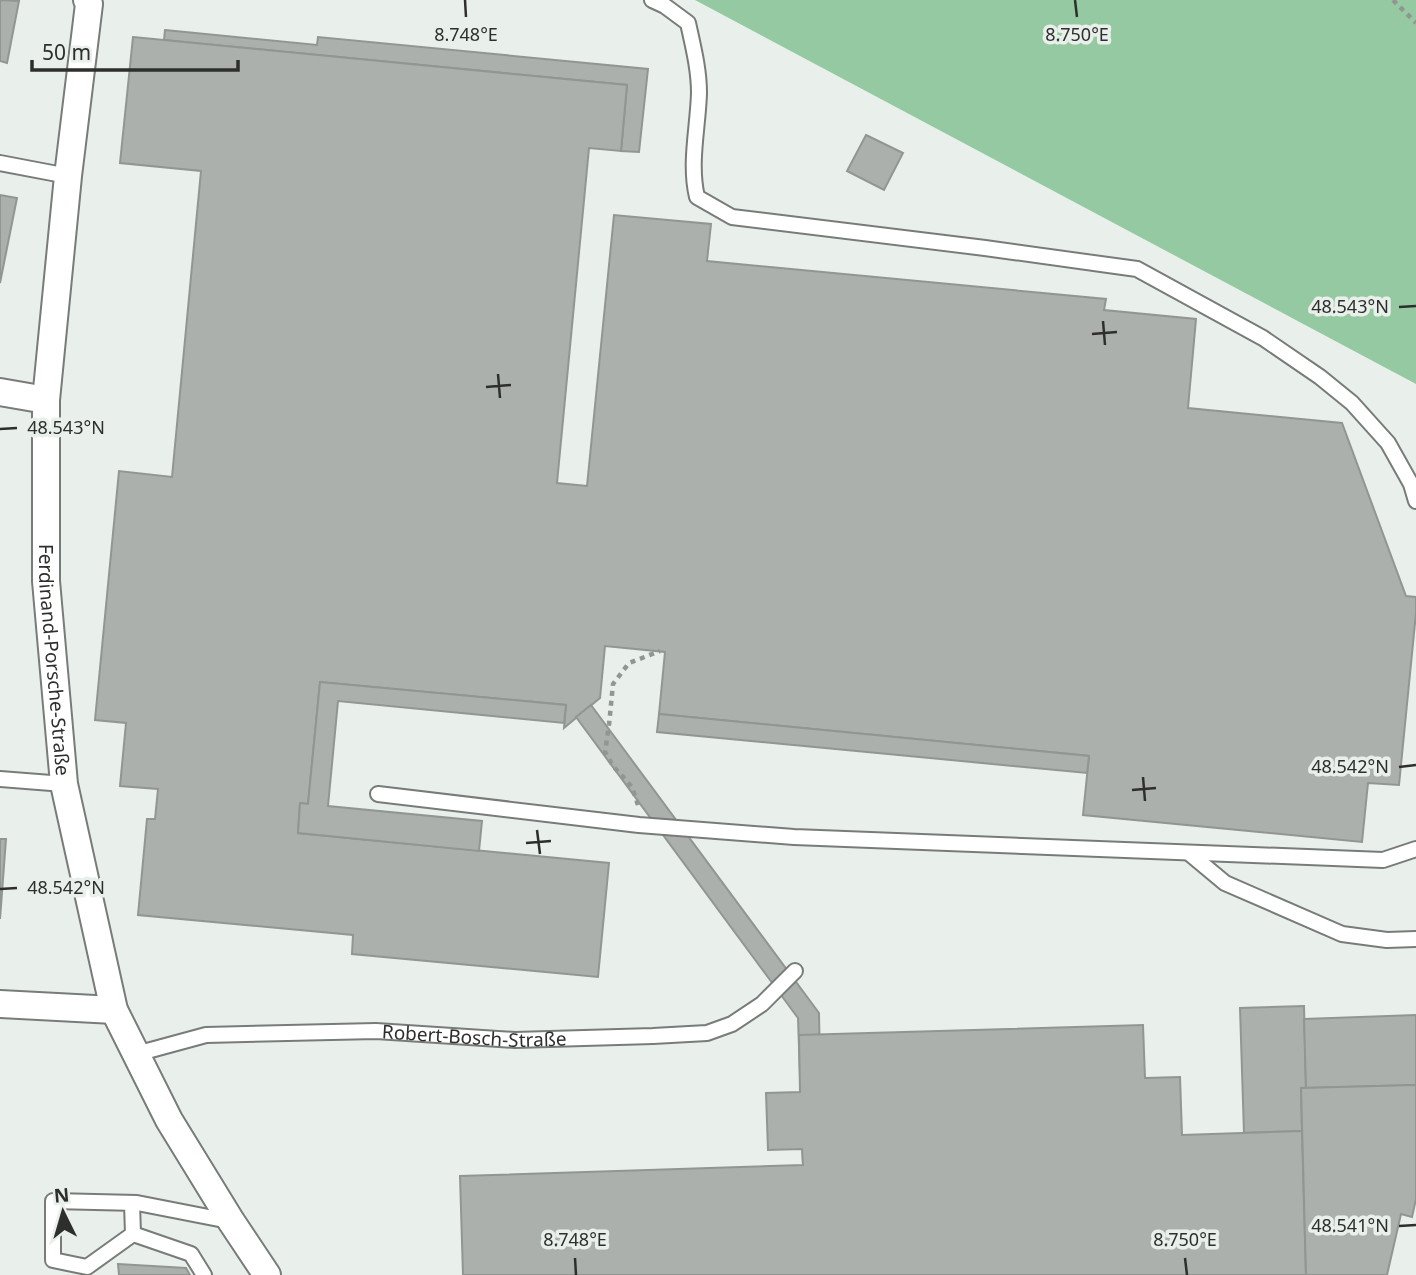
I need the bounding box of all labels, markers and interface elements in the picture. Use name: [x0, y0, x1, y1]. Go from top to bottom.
text: 8.748°E: [434, 22, 498, 46]
text: 8.750°E: [1045, 22, 1109, 46]
scale bar: [32, 28, 238, 72]
text: 50 m: [42, 38, 91, 66]
text: 48.543°N: [1311, 294, 1389, 318]
text: 48.543°N: [27, 415, 105, 439]
street label: Ferdinand-Porsche-Straße: [33, 544, 76, 777]
text: 48.542°N: [1311, 754, 1389, 778]
text: 48.542°N: [27, 875, 105, 899]
street label: Robert-Bosch-Straße: [381, 1018, 567, 1053]
north arrow: [28, 1177, 98, 1247]
text: N: [53, 1181, 70, 1209]
text: 48.541°N: [1311, 1213, 1389, 1237]
text: 8.748°E: [543, 1227, 607, 1251]
text: 8.750°E: [1153, 1227, 1217, 1251]

